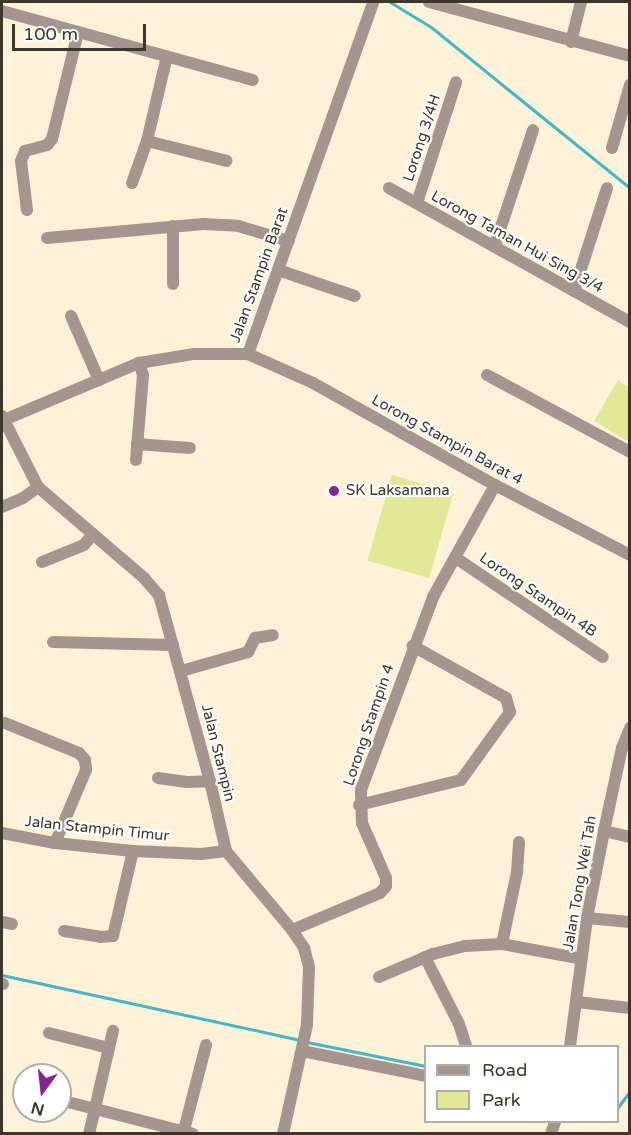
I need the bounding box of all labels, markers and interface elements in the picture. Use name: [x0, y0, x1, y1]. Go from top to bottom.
scale bar: [15, 12, 148, 50]
text: 100 m: [23, 23, 78, 45]
street label: Lorong 3/4H: [399, 92, 445, 184]
street label: Lorong Taman Hui Sing 3/4: [428, 187, 606, 297]
street label: Jalan Stampin Barat: [226, 205, 292, 345]
street label: Lorong Stampin Barat 4: [368, 391, 526, 489]
place label: SK Laksamana: [346, 482, 450, 500]
marker: SK Laksamana: [327, 484, 341, 498]
street label: Lorong Stampin 4B: [476, 549, 600, 641]
street label: Lorong Stampin 4: [340, 662, 398, 788]
street label: Jalan Stampin: [197, 702, 239, 804]
street label: Jalan Stampin Timur: [24, 812, 170, 846]
street label: Jalan Tong Wei Tah: [559, 814, 601, 952]
legend: [424, 1045, 619, 1123]
text: Road: [482, 1059, 527, 1081]
north arrow: [12, 1063, 72, 1123]
text: Park: [482, 1089, 520, 1111]
text: N: [29, 1097, 47, 1120]

